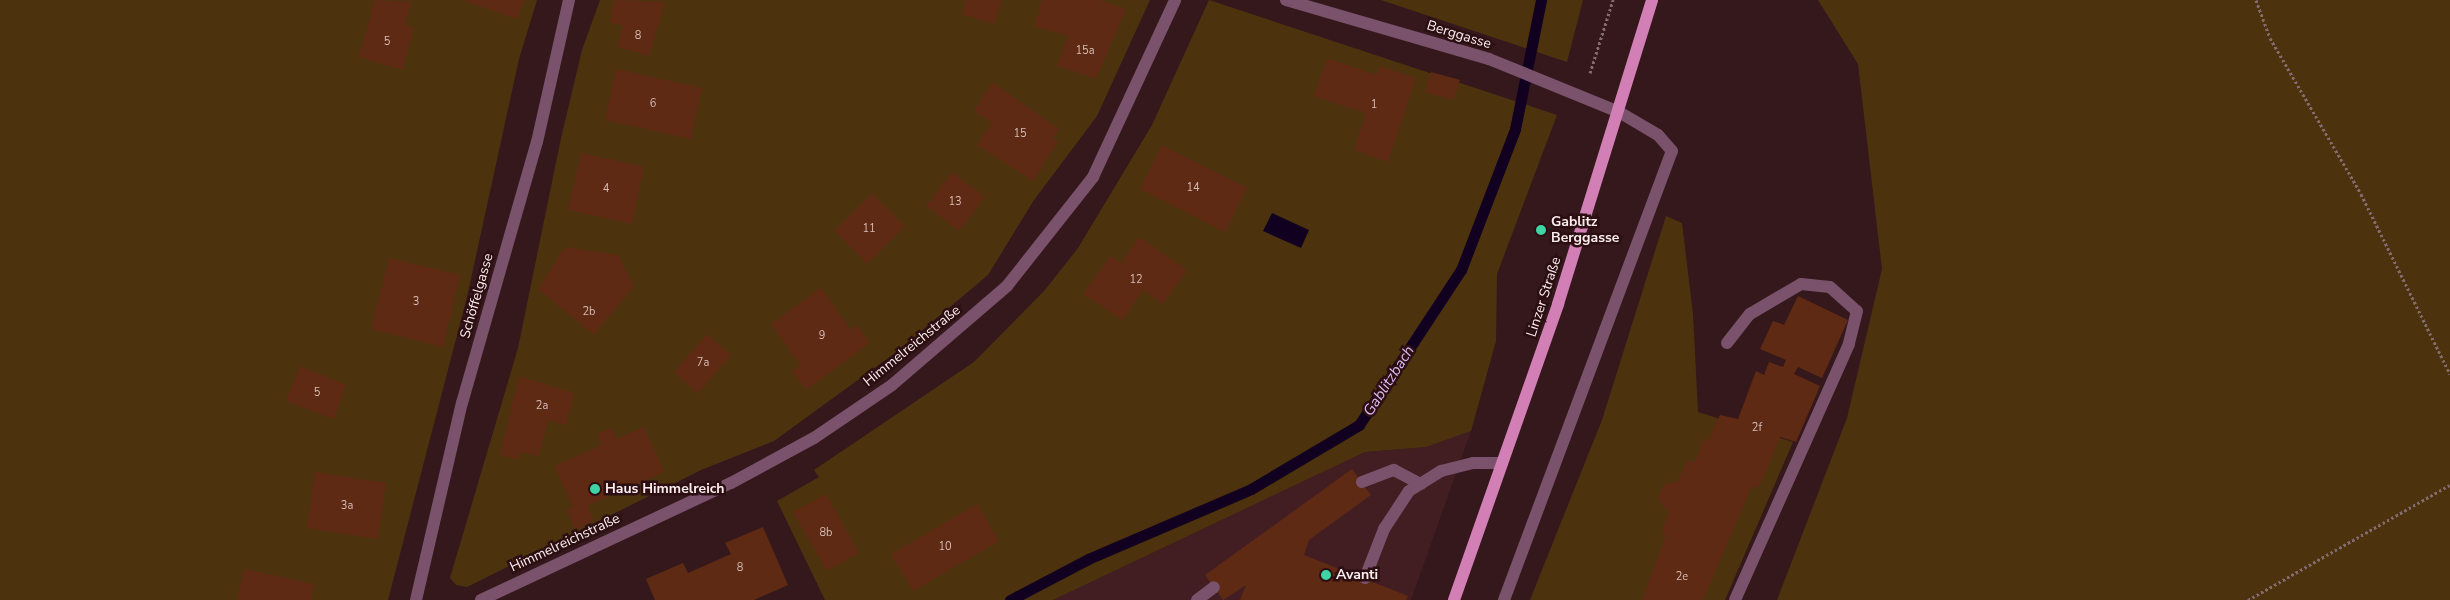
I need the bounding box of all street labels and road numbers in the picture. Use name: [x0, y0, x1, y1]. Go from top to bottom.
street label: Berggasse: [1425, 17, 1493, 53]
street label: Schöffelgasse: [457, 252, 497, 340]
street label: Linzer Straße: [1523, 255, 1565, 339]
street label: Himmelreichstraße: [860, 302, 964, 390]
street label: Himmelreichstraße: [507, 510, 623, 576]

